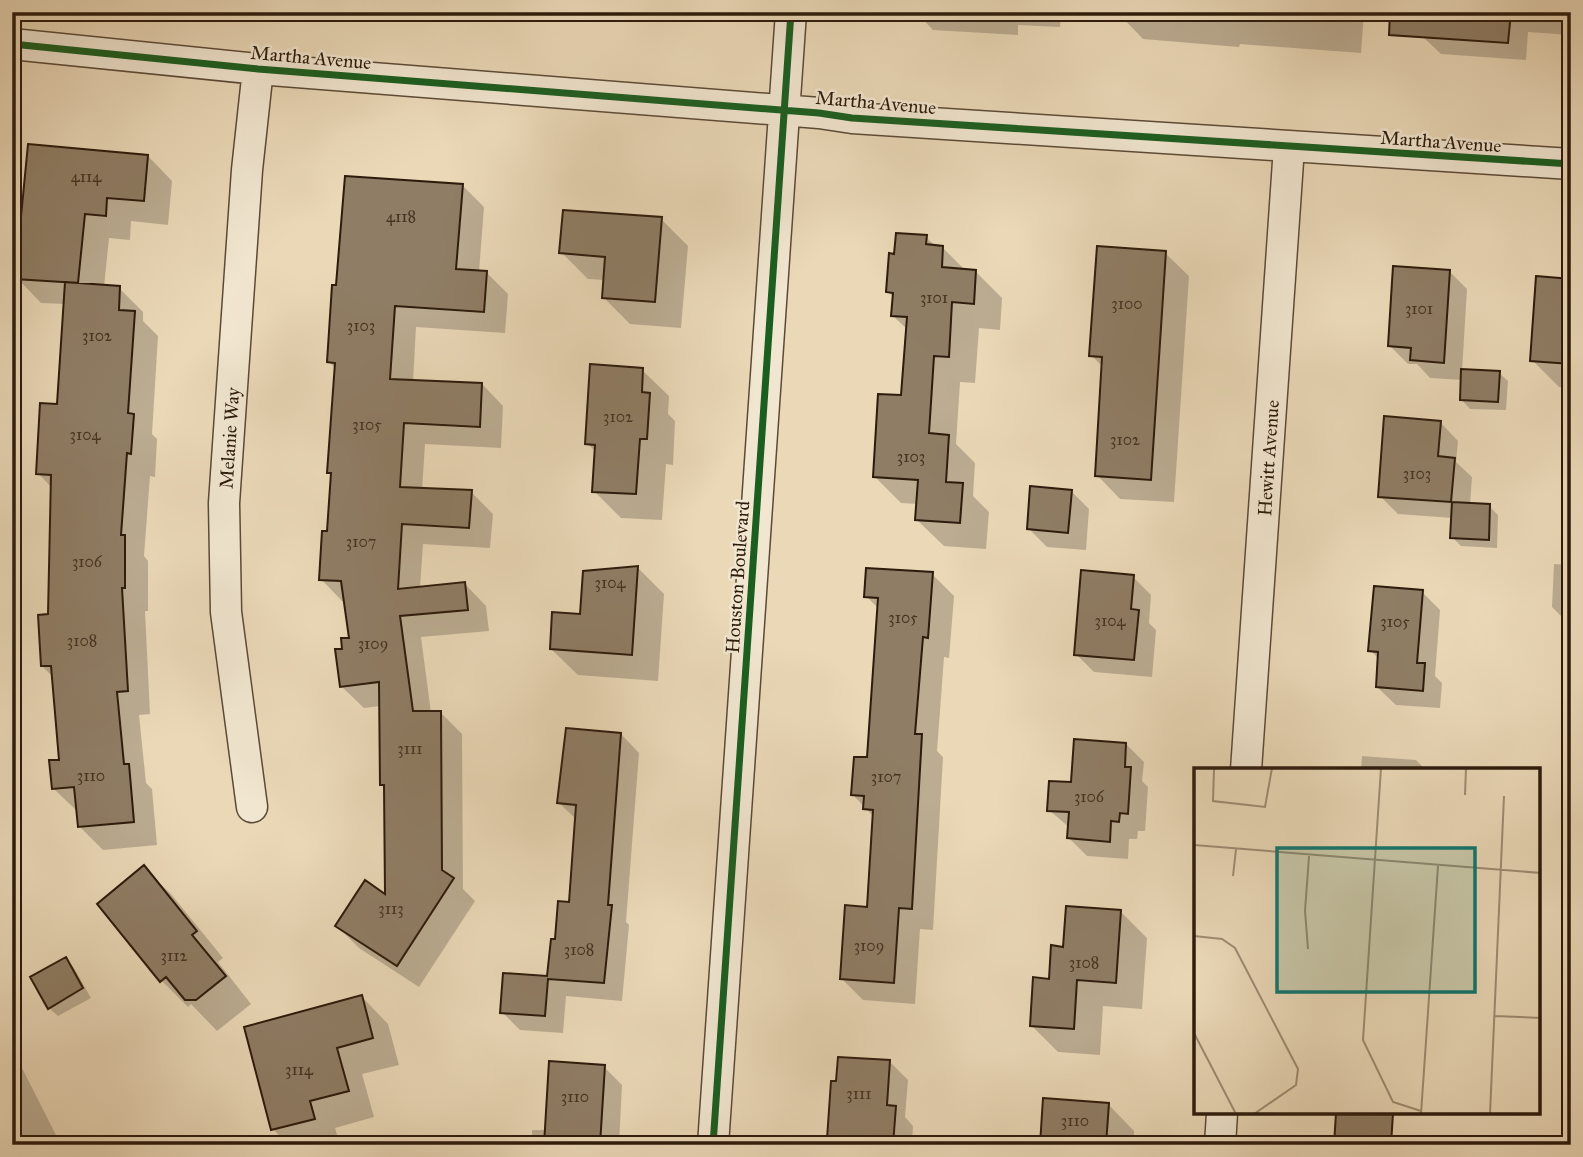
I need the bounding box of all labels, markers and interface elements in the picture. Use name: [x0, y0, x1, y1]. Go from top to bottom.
street label: Martha Avenue: [250, 41, 372, 74]
street label: Martha Avenue: [815, 86, 937, 119]
street label: Martha Avenue: [1380, 126, 1502, 157]
house number: 4114: [71, 167, 102, 186]
house number: 4118: [386, 207, 416, 226]
house number: 3101: [920, 288, 948, 307]
house number: 3100: [1111, 294, 1143, 313]
house number: 3101: [1405, 299, 1433, 318]
house number: 3103: [347, 316, 375, 335]
house number: 3102: [82, 326, 112, 345]
street label: Melanie Way: [214, 385, 245, 490]
street label: Hewitt Avenue: [1253, 399, 1284, 517]
house number: 3102: [603, 407, 633, 426]
house number: 3105: [352, 415, 382, 434]
house number: 3104: [70, 425, 102, 444]
house number: 3102: [1110, 430, 1140, 449]
house number: 3103: [897, 447, 925, 466]
house number: 3103: [1403, 464, 1431, 483]
street label: Houston Boulevard: [721, 500, 754, 654]
house number: 3107: [346, 532, 376, 551]
house number: 3106: [72, 552, 103, 571]
house number: 3104: [595, 573, 627, 592]
house number: 3105: [888, 608, 918, 627]
house number: 3104: [1095, 611, 1127, 630]
house number: 3105: [1380, 612, 1410, 631]
house number: 3108: [67, 631, 97, 650]
house number: 3109: [358, 634, 388, 653]
house number: 3111: [397, 739, 423, 758]
house number: 3110: [77, 766, 105, 785]
house number: 3107: [871, 767, 901, 786]
inset map: [1194, 768, 1541, 1115]
house number: 3106: [1074, 787, 1105, 806]
house number: 3113: [378, 899, 404, 918]
house number: 3109: [854, 936, 884, 955]
house number: 3108: [564, 940, 594, 959]
house number: 3112: [161, 946, 188, 965]
house number: 3108: [1069, 953, 1099, 972]
house number: 3114: [285, 1060, 314, 1079]
house number: 3111: [846, 1084, 872, 1103]
house number: 3110: [561, 1087, 589, 1106]
house number: 3110: [1061, 1111, 1089, 1130]

